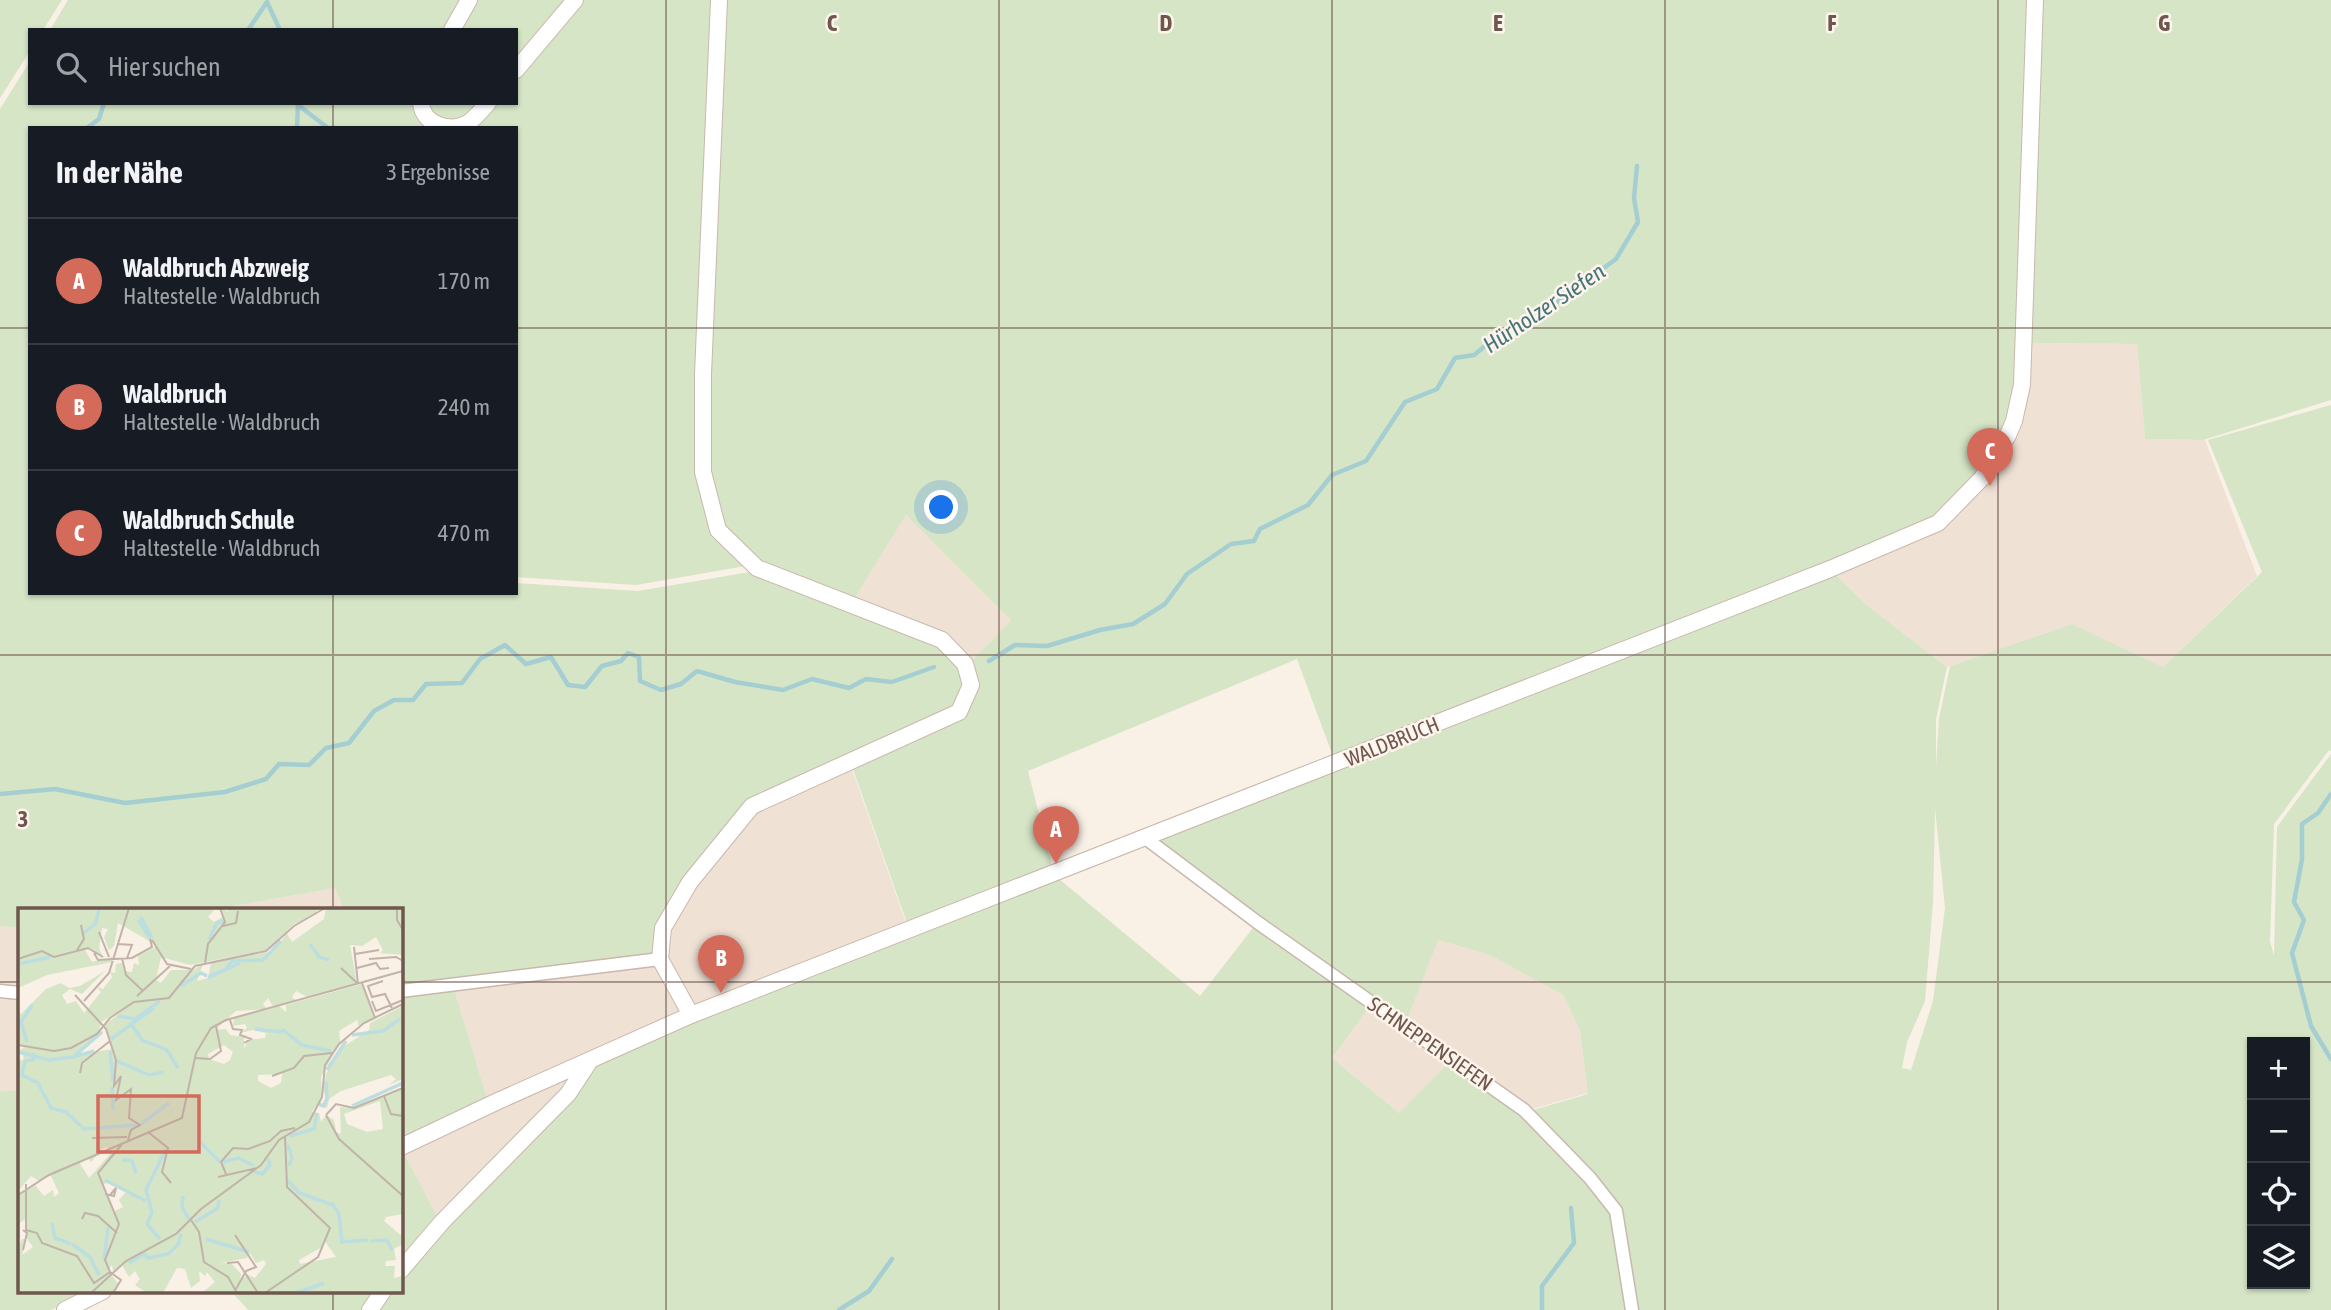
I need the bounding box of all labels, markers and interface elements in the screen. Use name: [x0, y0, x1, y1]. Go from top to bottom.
text: C: [827, 10, 838, 36]
text: D: [1160, 10, 1173, 36]
text: E: [1493, 10, 1503, 36]
text: F: [1827, 10, 1837, 36]
text: G: [2158, 10, 2170, 36]
search box: [28, 28, 518, 105]
icon: search: [52, 48, 90, 86]
text: Hier suchen: [108, 52, 221, 82]
text: In der Nähe: [56, 155, 183, 189]
text: 3 Ergebnisse: [386, 159, 490, 185]
text: Waldbruch Abzweig: [123, 253, 309, 283]
water label: Hürholzer Siefen: [1478, 258, 1610, 358]
text: A: [73, 268, 85, 294]
text: 170 m: [438, 268, 490, 294]
text: Haltestelle · Waldbruch: [123, 283, 320, 309]
text: Waldbruch: [123, 379, 227, 409]
text: B: [74, 394, 84, 420]
text: 240 m: [438, 394, 490, 420]
text: Haltestelle · Waldbruch: [123, 409, 320, 435]
pin: C: [1967, 428, 2013, 486]
your location: [924, 490, 958, 524]
text: Waldbruch Schule: [123, 505, 295, 535]
text: C: [74, 520, 84, 546]
text: 470 m: [438, 520, 490, 546]
text: Haltestelle · Waldbruch: [123, 535, 320, 561]
street label: WALDBRUCH: [1341, 711, 1442, 771]
text: 3: [18, 806, 28, 832]
pin: A: [1033, 806, 1079, 864]
inset map: [18, 908, 402, 1292]
pin: B: [698, 935, 744, 993]
street label: SCHNEPPENSIEFEN: [1364, 991, 1498, 1095]
map controls: [2247, 1037, 2310, 1289]
button: +: [2247, 1037, 2310, 1100]
button: −: [2247, 1100, 2310, 1163]
button: locate: [2247, 1163, 2310, 1226]
button: layers: [2247, 1226, 2310, 1289]

